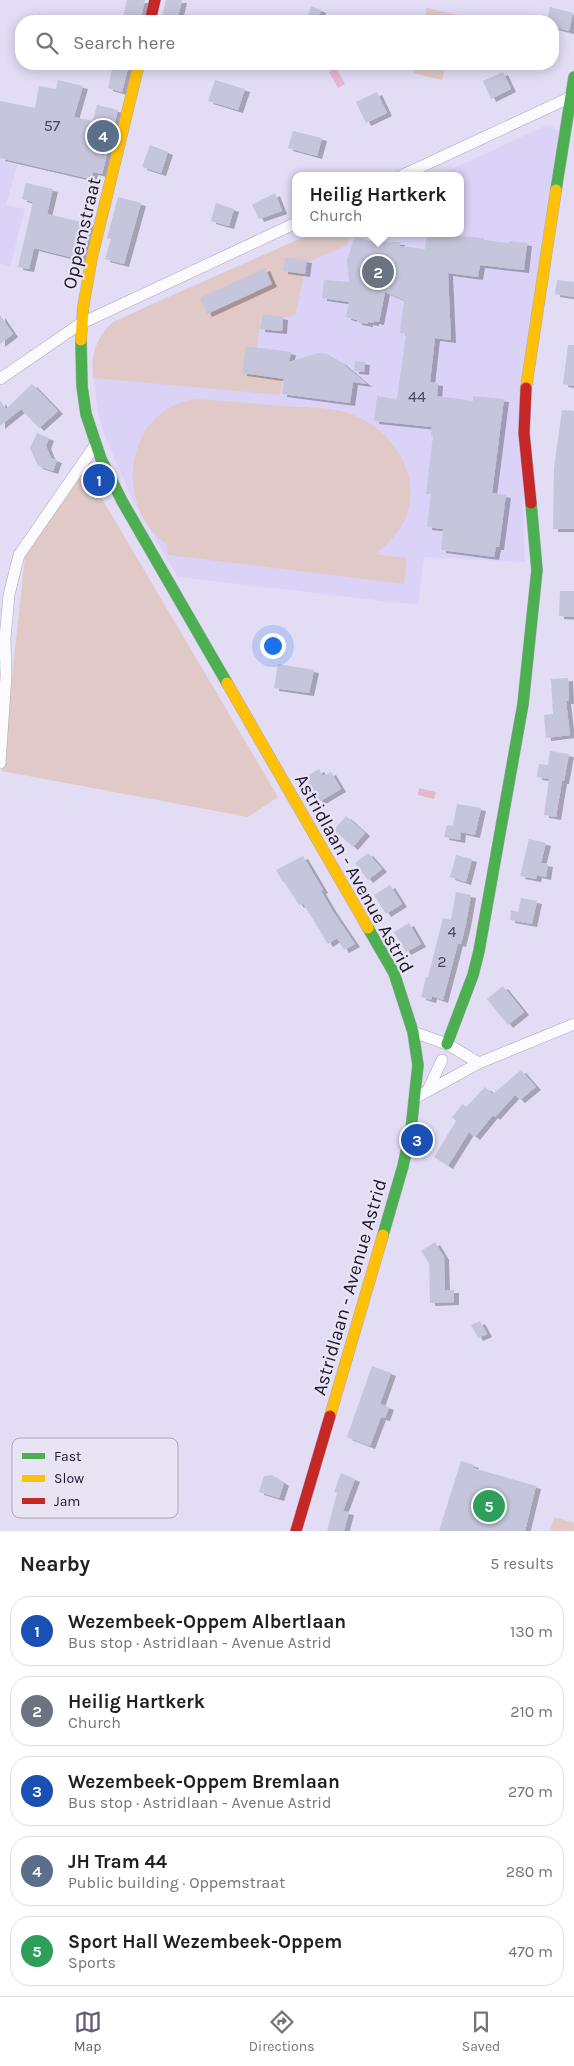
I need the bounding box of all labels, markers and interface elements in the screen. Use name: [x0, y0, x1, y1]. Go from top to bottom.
search box: [15, 15, 559, 70]
icon: search: [33, 29, 61, 57]
text: Search here: [73, 32, 175, 54]
house number: 57: [44, 116, 61, 135]
pin: 4: [87, 117, 119, 155]
popup: [292, 172, 464, 237]
street label: Oppemstraat: [58, 175, 106, 291]
text: Heilig Hartkerk: [309, 184, 447, 206]
text: Church: [309, 206, 362, 225]
pin: 2: [362, 253, 394, 291]
house number: 44: [408, 387, 426, 406]
pin: 1: [83, 461, 115, 499]
your location: [260, 633, 286, 659]
street label: Astridlaan - Avenue Astrid: [290, 770, 418, 977]
house number: 4: [448, 922, 457, 941]
house number: 2: [437, 952, 447, 971]
pin: 3: [401, 1121, 433, 1159]
street label: Astridlaan - Avenue Astrid: [309, 1177, 391, 1398]
legend: [12, 1438, 178, 1518]
text: Fast: [54, 1448, 81, 1465]
text: Slow: [54, 1470, 84, 1487]
pin: 5: [473, 1487, 505, 1525]
text: Jam: [54, 1493, 80, 1510]
text: Nearby: [20, 1552, 90, 1576]
text: 5 results: [490, 1554, 554, 1573]
text: Wezembeek-Oppem Albertlaan: [68, 1611, 346, 1633]
text: 1: [34, 1622, 40, 1641]
text: 130 m: [510, 1622, 553, 1641]
text: Bus stop · Astridlaan - Avenue Astrid: [68, 1633, 332, 1652]
text: Heilig Hartkerk: [68, 1691, 205, 1713]
text: 2: [32, 1702, 42, 1721]
text: 210 m: [510, 1702, 553, 1721]
text: Church: [68, 1713, 121, 1732]
text: Wezembeek-Oppem Bremlaan: [68, 1771, 340, 1793]
text: 3: [32, 1782, 42, 1801]
text: 270 m: [508, 1782, 553, 1801]
text: Bus stop · Astridlaan - Avenue Astrid: [68, 1793, 332, 1812]
text: JH Tram 44: [68, 1851, 167, 1873]
text: 4: [32, 1862, 42, 1881]
text: 280 m: [506, 1862, 553, 1881]
text: Public building · Oppemstraat: [68, 1873, 285, 1892]
text: Sport Hall Wezembeek-Oppem: [68, 1931, 342, 1953]
text: 5: [32, 1942, 42, 1961]
text: 470 m: [508, 1942, 553, 1961]
text: Sports: [68, 1953, 116, 1972]
tab: Map: [74, 2008, 102, 2055]
tab: Directions: [249, 2008, 315, 2055]
tab: Saved: [462, 2008, 500, 2055]

